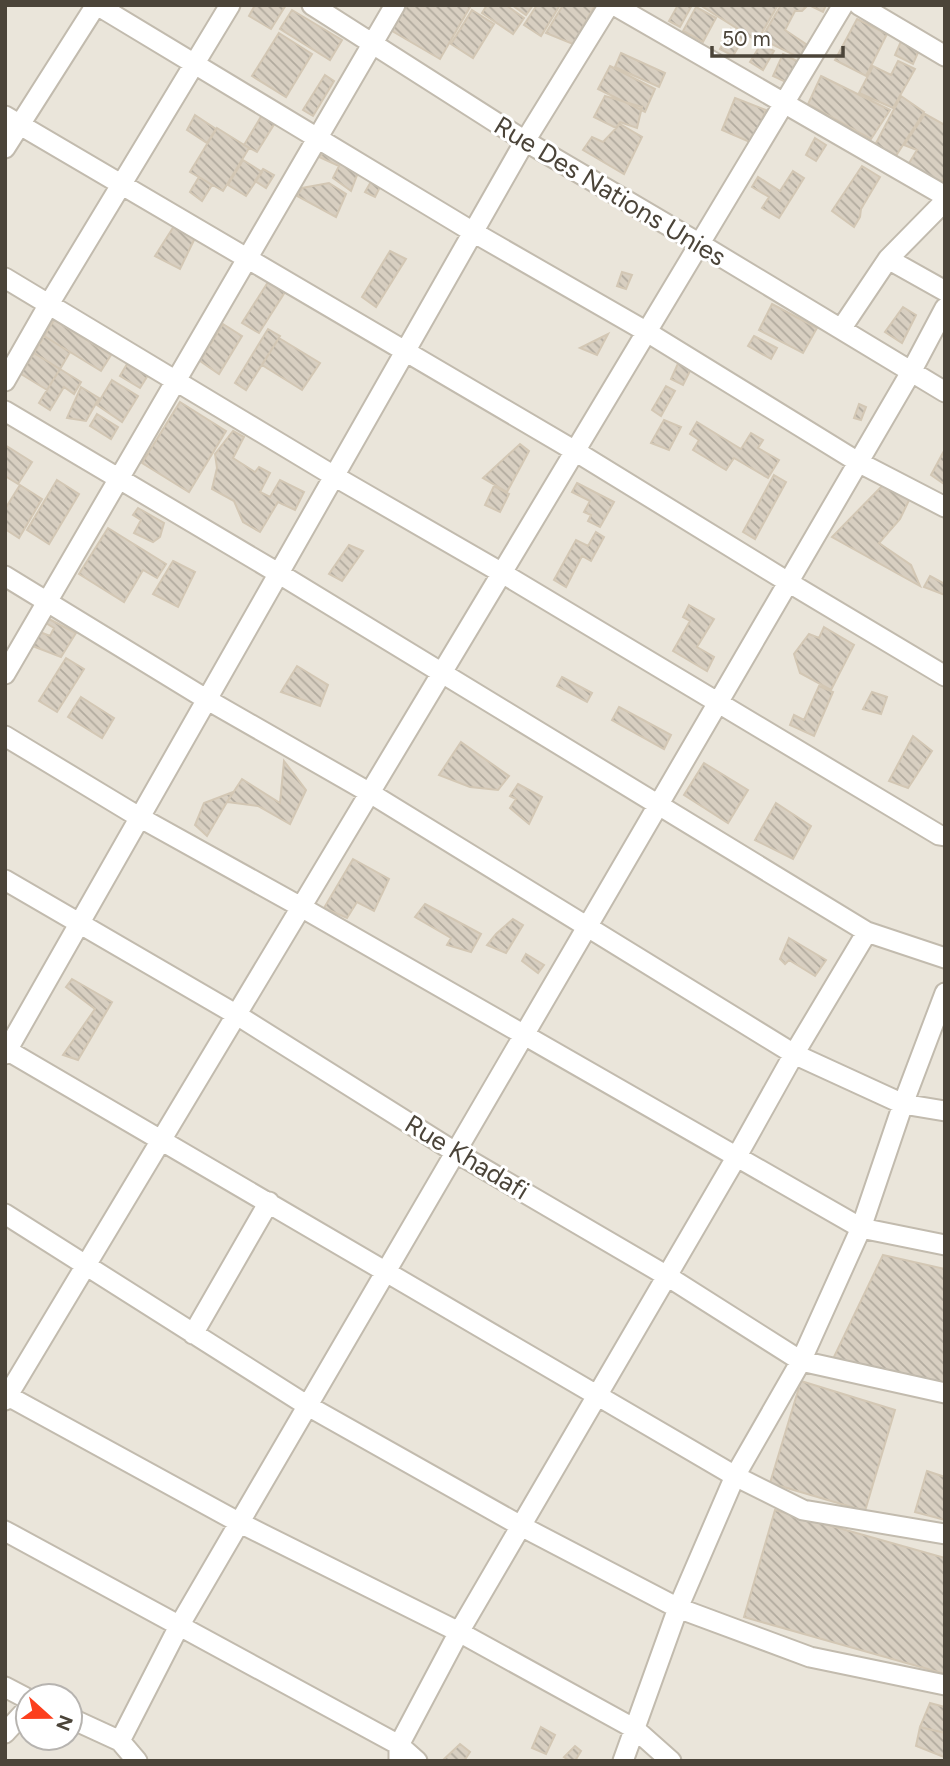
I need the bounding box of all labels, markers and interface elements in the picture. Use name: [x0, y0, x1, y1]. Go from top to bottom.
scale bar: [712, 14, 843, 58]
text: 50 m: [722, 26, 771, 51]
street label: Rue Des Nations Unies: [488, 109, 732, 273]
street label: Rue Khadafi: [399, 1107, 535, 1207]
north arrow: [14, 1682, 84, 1752]
text: N: [51, 1712, 78, 1734]

